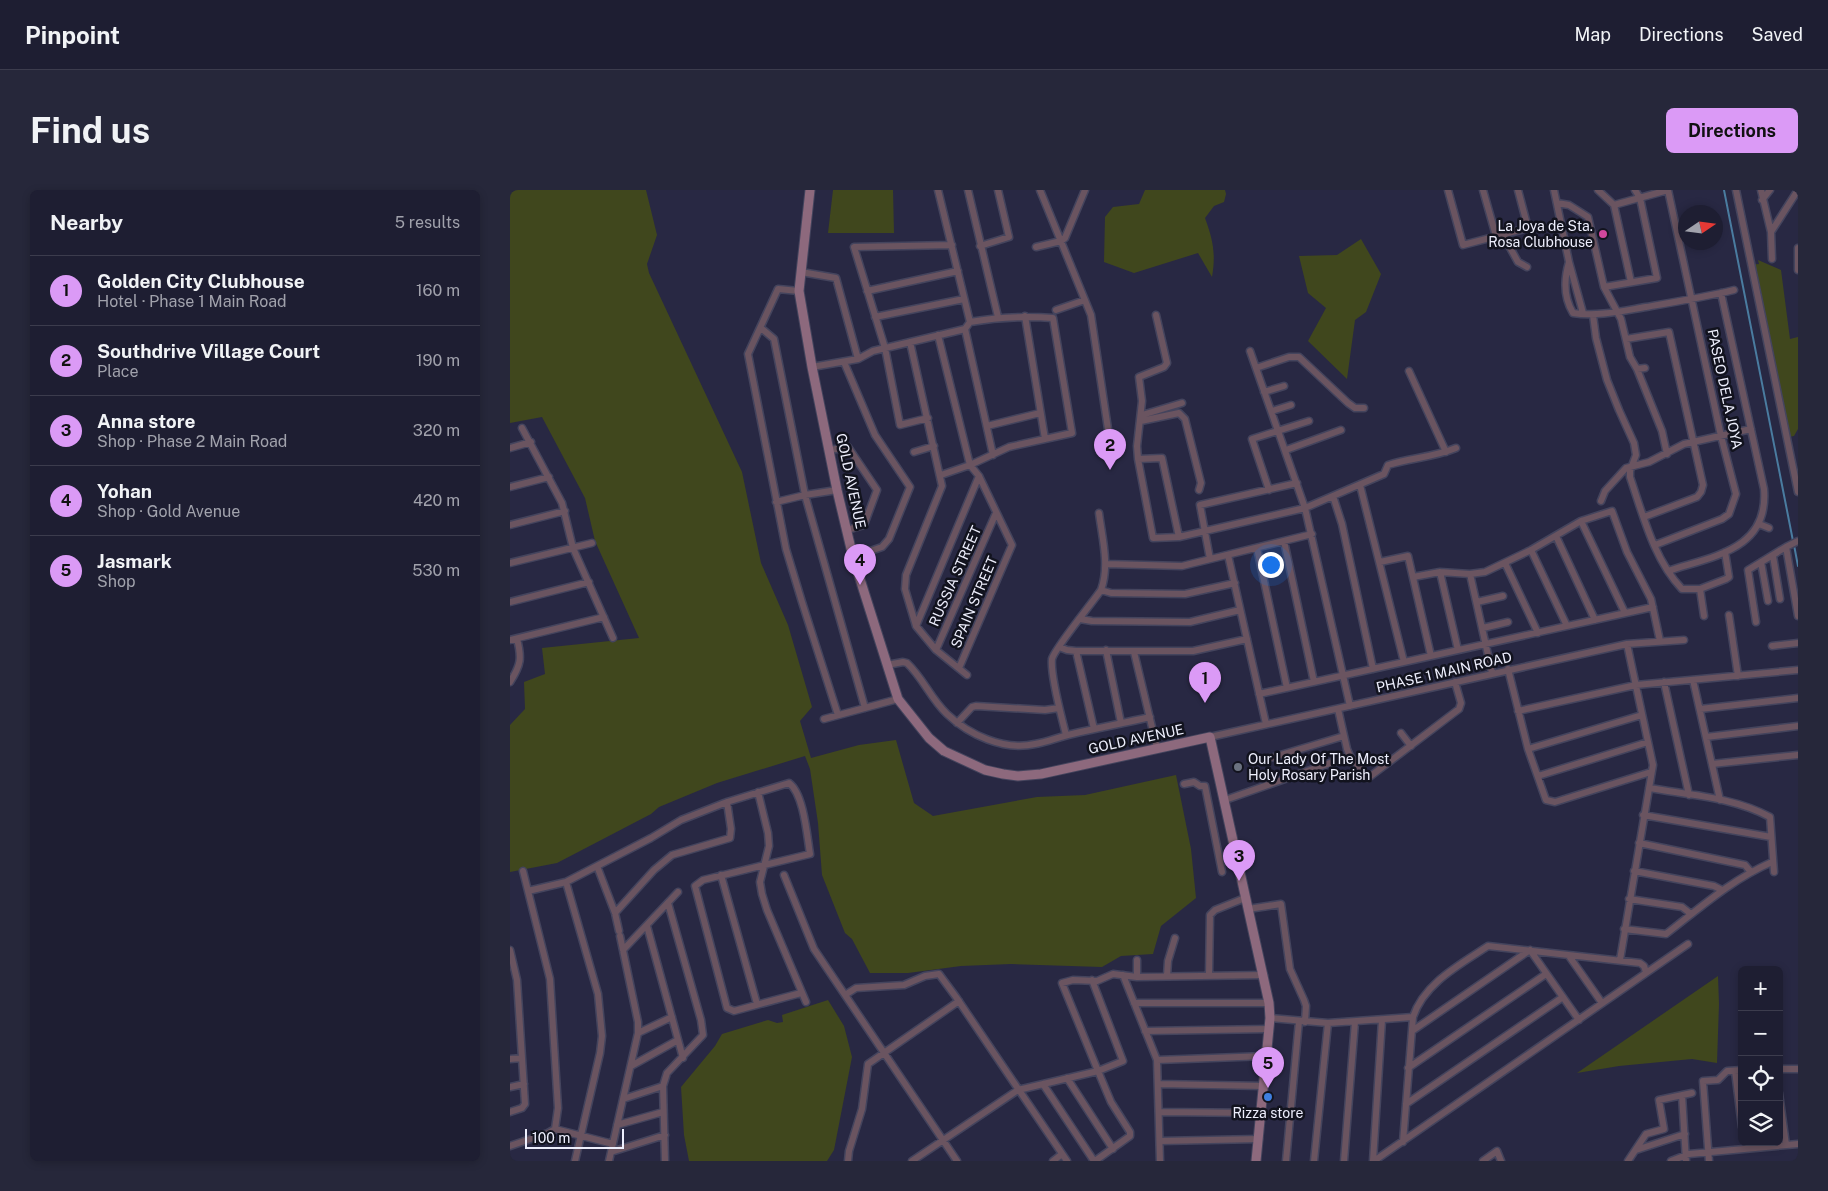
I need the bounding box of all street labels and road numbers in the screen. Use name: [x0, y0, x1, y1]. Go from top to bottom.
street label: PASEO DELA JOYA: [1704, 327, 1746, 451]
street label: GOLD AVENUE: [833, 432, 869, 530]
street label: RUSSIA STREET: [926, 523, 984, 629]
street label: SPAIN STREET: [947, 554, 1001, 650]
street label: PHASE 1 MAIN ROAD: [1375, 649, 1513, 695]
street label: GOLD AVENUE: [1087, 721, 1185, 757]

